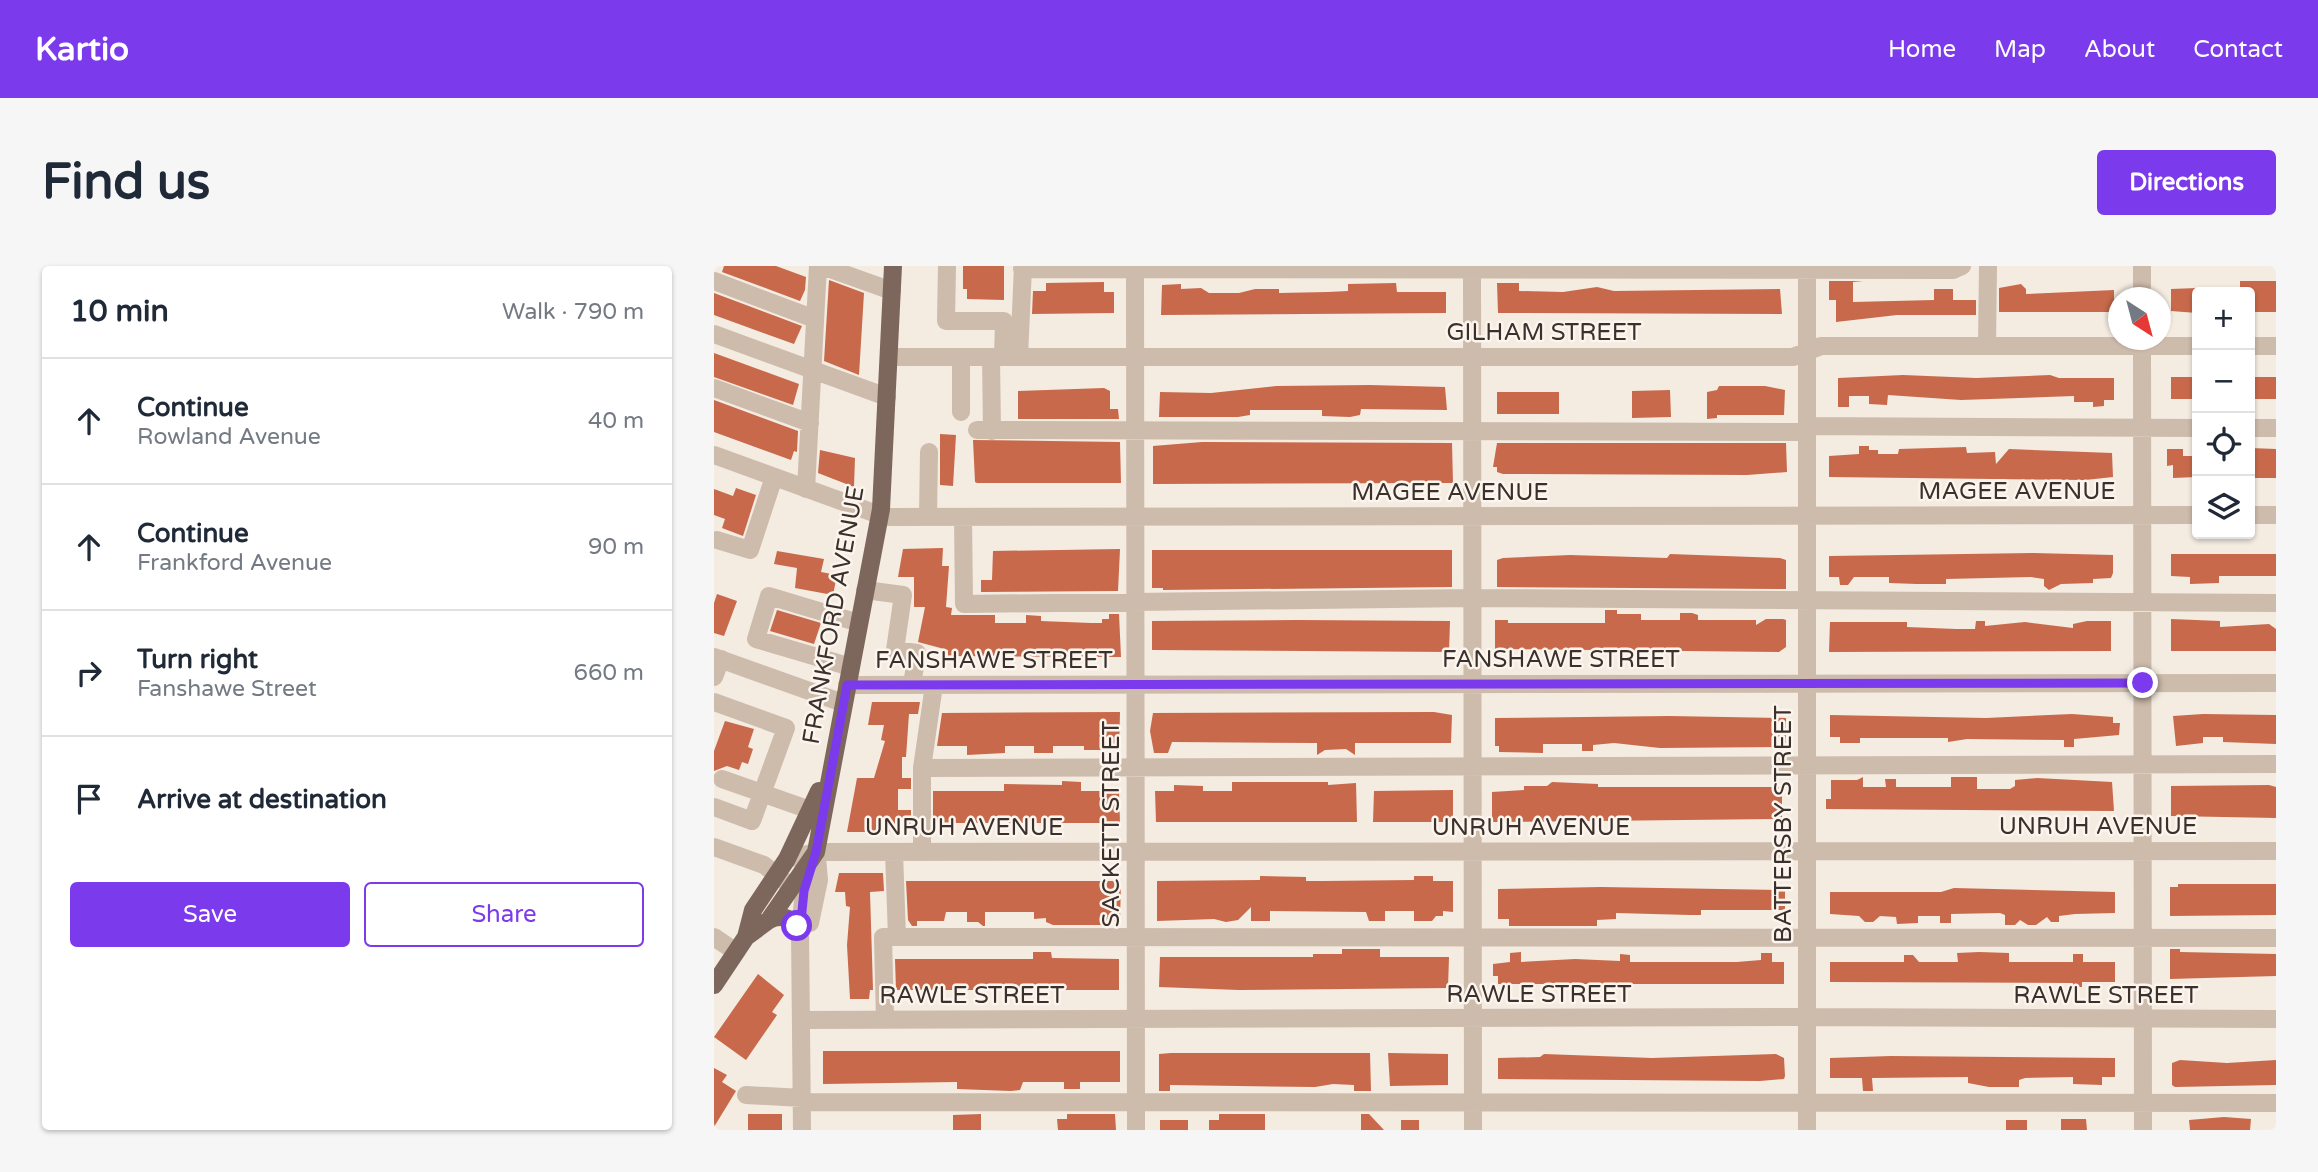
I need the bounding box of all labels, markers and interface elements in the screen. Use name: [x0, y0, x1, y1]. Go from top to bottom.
text: Kartio: [35, 30, 129, 69]
text: Home: [1888, 35, 1956, 64]
text: Map: [1994, 35, 2046, 64]
text: About: [2084, 35, 2155, 64]
text: Contact: [2193, 35, 2283, 64]
button: Directions: [2097, 150, 2276, 215]
text: Find us: [42, 153, 210, 212]
north arrow: [2108, 287, 2171, 350]
map controls: [2192, 287, 2255, 539]
button: +: [2192, 287, 2255, 350]
text: 10 min: [70, 293, 169, 330]
text: Walk · 790 m: [502, 298, 644, 326]
street label: GILHAM STREET: [1446, 318, 1642, 347]
button: −: [2192, 350, 2255, 413]
text: Continue: [137, 392, 249, 423]
icon: ahead: [70, 402, 108, 440]
text: 40 m: [588, 407, 644, 435]
button: locate: [2192, 413, 2255, 476]
text: Rowland Avenue: [137, 423, 321, 451]
button: layers: [2192, 476, 2255, 539]
street label: MAGEE AVENUE: [1918, 477, 2116, 506]
street label: MAGEE AVENUE: [1351, 478, 1549, 507]
street label: FRANKFORD AVENUE: [797, 484, 870, 746]
text: Continue: [137, 518, 249, 549]
icon: ahead: [70, 528, 108, 566]
text: 90 m: [588, 533, 644, 561]
text: Frankford Avenue: [137, 549, 332, 577]
text: Turn right: [137, 644, 258, 675]
street label: FANSHAWE STREET: [1442, 645, 1680, 674]
street label: FANSHAWE STREET: [875, 646, 1113, 675]
icon: right: [70, 654, 108, 692]
text: 660 m: [574, 659, 644, 687]
route end: [2127, 667, 2158, 698]
text: Fanshawe Street: [137, 675, 317, 703]
street label: BATTERSBY STREET: [1769, 705, 1798, 943]
street label: SACKETT STREET: [1097, 720, 1126, 927]
icon: arrive: [70, 780, 108, 818]
text: Arrive at destination: [137, 784, 387, 815]
street label: UNRUH AVENUE: [1999, 812, 2197, 841]
street label: UNRUH AVENUE: [865, 813, 1063, 842]
street label: UNRUH AVENUE: [1432, 813, 1630, 842]
button: Save: [70, 882, 350, 947]
button: Share: [364, 882, 644, 947]
route start: [781, 910, 812, 941]
street label: RAWLE STREET: [1446, 980, 1632, 1009]
street label: RAWLE STREET: [879, 981, 1065, 1010]
street label: RAWLE STREET: [2013, 981, 2199, 1010]

